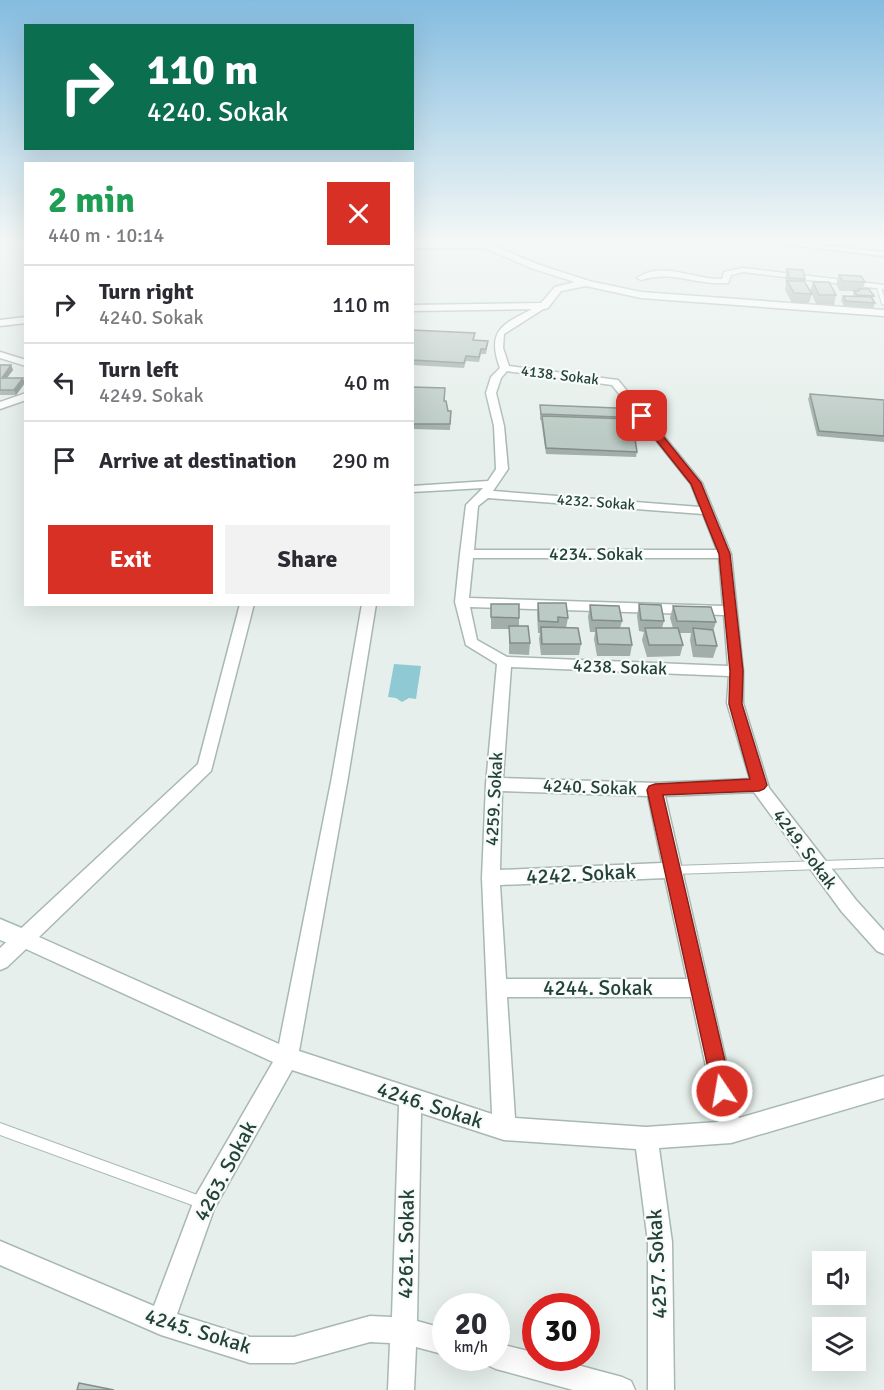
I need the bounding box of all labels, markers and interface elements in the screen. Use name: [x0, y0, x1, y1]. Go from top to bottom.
text: 110 m: [147, 45, 258, 96]
icon: right: [48, 48, 126, 126]
text: 4240. Sokak: [147, 96, 288, 129]
text: 2 min: [48, 178, 135, 223]
button: close: [327, 182, 390, 245]
text: 440 m · 10:14: [48, 223, 164, 248]
text: Turn right: [99, 278, 194, 305]
icon: right: [48, 288, 81, 321]
text: 110 m: [332, 291, 390, 318]
text: 4240. Sokak: [99, 305, 204, 330]
text: Turn left: [99, 356, 179, 383]
street label: 4138. Sokak: [520, 361, 600, 389]
icon: left: [48, 366, 81, 399]
text: 40 m: [344, 369, 390, 396]
text: 4249. Sokak: [99, 383, 204, 408]
pin: [616, 390, 667, 441]
icon: arrive: [625, 399, 658, 432]
icon: arrive: [48, 444, 81, 477]
text: Arrive at destination: [99, 447, 296, 474]
text: 290 m: [332, 447, 390, 474]
street label: 4232. Sokak: [556, 490, 636, 514]
button: Exit: [48, 525, 213, 594]
button: Share: [225, 525, 390, 594]
street label: 4234. Sokak: [549, 543, 643, 565]
street label: 4238. Sokak: [573, 654, 667, 680]
street label: 4259. Sokak: [481, 751, 507, 847]
street label: 4240. Sokak: [543, 774, 637, 800]
street label: 4249. Sokak: [768, 805, 842, 893]
street label: 4242. Sokak: [525, 858, 637, 890]
street label: 4244. Sokak: [543, 975, 653, 1001]
position arrow: [690, 1059, 754, 1123]
street label: 4246. Sokak: [374, 1076, 487, 1134]
street label: 4263. Sokak: [188, 1116, 262, 1226]
street label: 4261. Sokak: [392, 1188, 420, 1299]
street label: 4257. Sokak: [641, 1208, 673, 1320]
map controls: [812, 1251, 866, 1371]
button: sound: [812, 1251, 866, 1305]
speed limit sign: 30: [522, 1293, 600, 1371]
street label: 4245. Sokak: [142, 1303, 255, 1360]
text: 20: [455, 1306, 487, 1343]
button: layers: [812, 1317, 866, 1371]
text: km/h: [454, 1338, 488, 1356]

